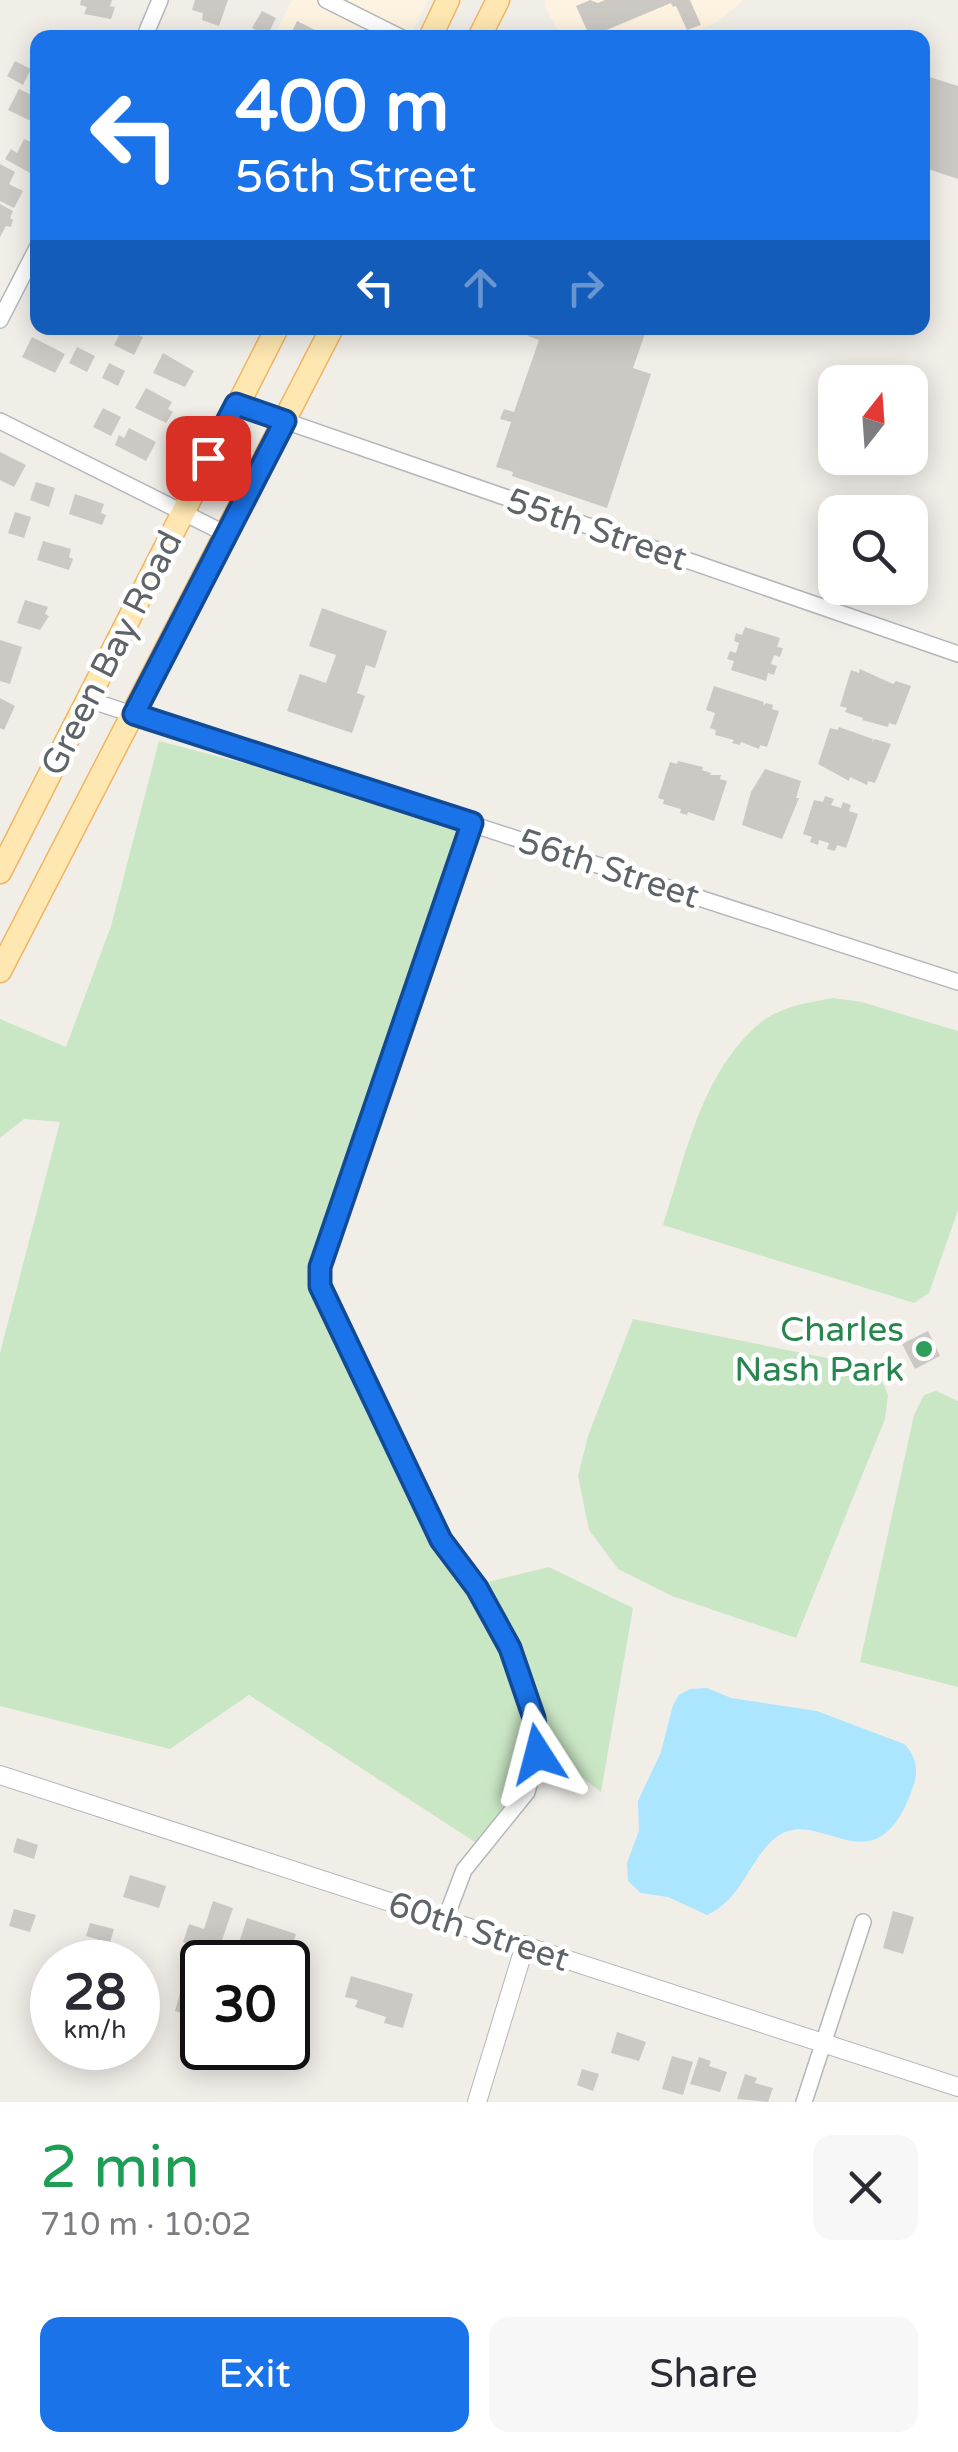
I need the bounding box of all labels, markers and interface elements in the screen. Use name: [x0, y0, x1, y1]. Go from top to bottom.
text: 400 m: [235, 66, 449, 150]
icon: left: [70, 70, 200, 200]
text: 56th Street: [235, 151, 476, 205]
icon: left: [348, 260, 403, 315]
icon: ahead: [453, 260, 508, 315]
icon: right: [558, 260, 613, 315]
north arrow: [818, 365, 928, 475]
map controls: [818, 365, 928, 605]
pin: [166, 416, 251, 501]
icon: arrive: [181, 431, 236, 486]
street label: 55th Street: [501, 480, 692, 580]
button: search: [818, 495, 928, 605]
street label: Green Bay Road: [32, 524, 192, 783]
street label: 56th Street: [513, 820, 704, 918]
place label: Charles Nash Park: [734, 1309, 904, 1391]
marker: Charles Nash Park: [913, 1338, 935, 1360]
position arrow: [486, 1702, 590, 1806]
street label: 60th Street: [383, 1883, 574, 1981]
speed limit sign: 30: [180, 1940, 310, 2070]
text: 28: [64, 1963, 126, 2023]
text: km/h: [64, 2015, 126, 2045]
text: 2 min: [40, 2132, 200, 2204]
button: close: [813, 2135, 918, 2240]
text: 710 m · 10:02: [40, 2206, 252, 2244]
button: Exit: [40, 2317, 469, 2432]
button: Share: [489, 2317, 918, 2432]

